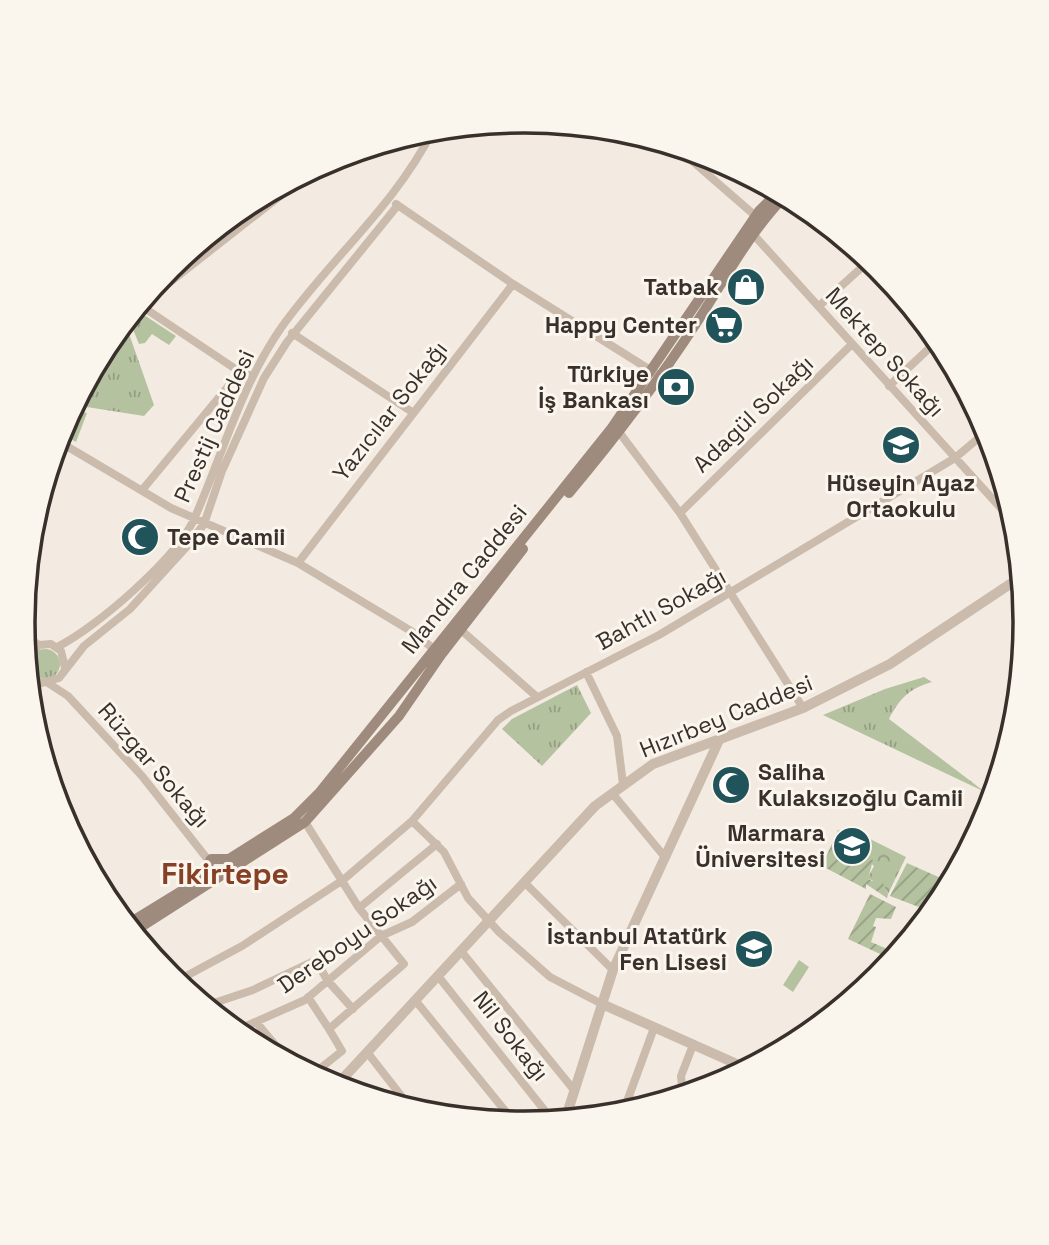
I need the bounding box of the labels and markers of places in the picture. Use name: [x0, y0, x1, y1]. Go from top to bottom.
shop icon: Tatbak: [725, 266, 767, 308]
place label: Tatbak: [644, 272, 719, 302]
supermarket icon: Happy Center: [703, 304, 745, 346]
place label: Happy Center: [545, 310, 697, 340]
place label: Türkiye İş Bankası: [538, 359, 649, 415]
bank icon: Türkiye İş Bankası: [655, 366, 697, 408]
school or university icon: Hüseyin Ayaz Ortaokulu: [880, 424, 922, 466]
place label: Hüseyin Ayaz Ortaokulu: [827, 468, 975, 524]
mosque icon: Tepe Camii: [119, 516, 161, 558]
place label: Tepe Camii: [167, 522, 285, 552]
place label: Saliha Kulaksızoğlu Camii: [758, 757, 963, 813]
mosque icon: Saliha Kulaksızoğlu Camii: [710, 764, 752, 806]
place label: Marmara Üniversitesi: [695, 818, 825, 874]
school or university icon: Marmara Üniversitesi: [831, 825, 873, 867]
place label: İstanbul Atatürk Fen Lisesi: [547, 921, 727, 977]
school or university icon: İstanbul Atatürk Fen Lisesi: [733, 928, 775, 970]

